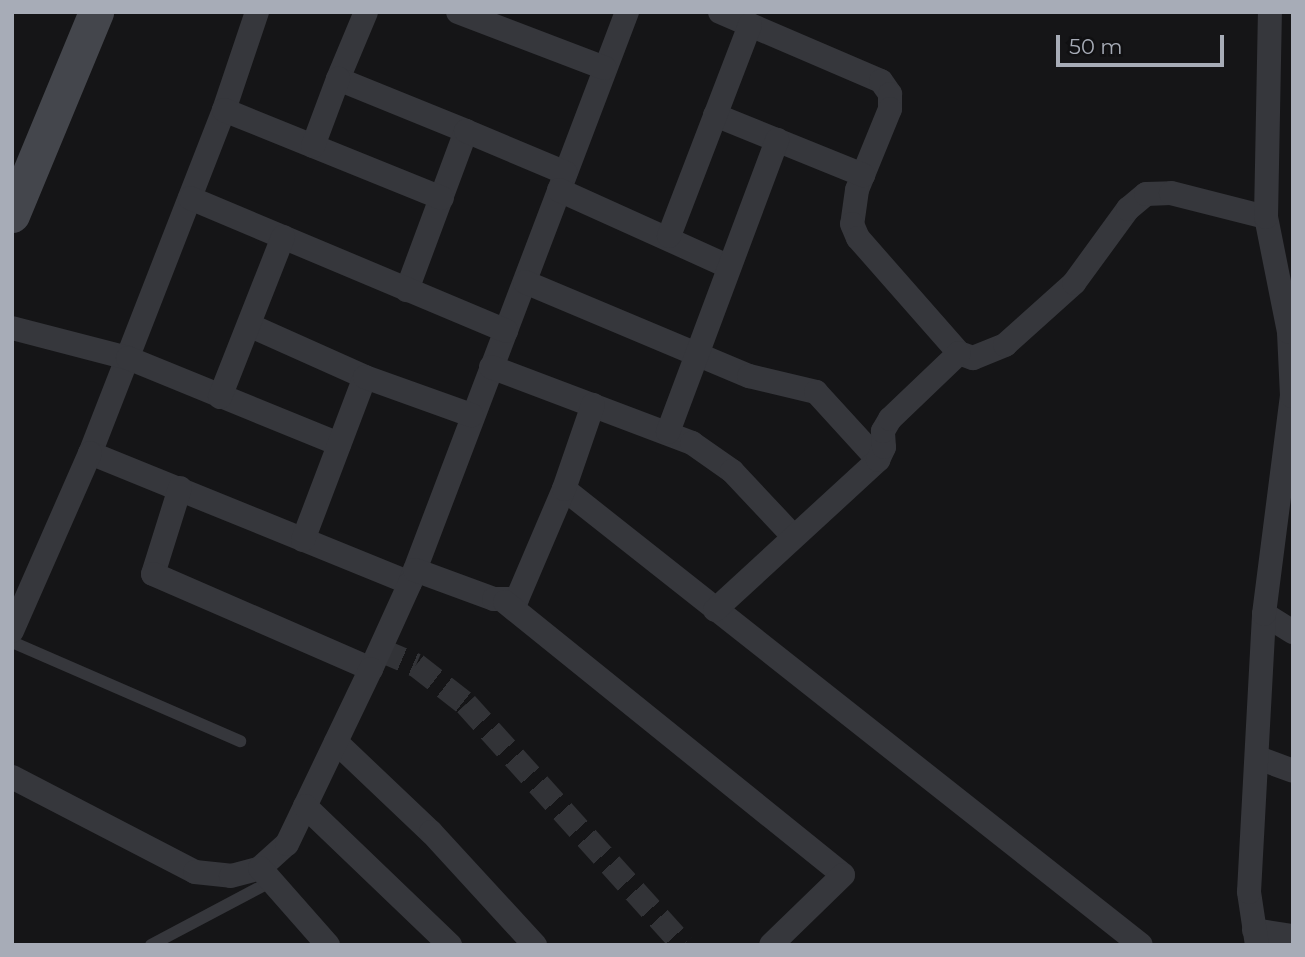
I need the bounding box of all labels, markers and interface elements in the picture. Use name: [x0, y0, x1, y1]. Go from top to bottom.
scale bar: [1060, 21, 1228, 65]
text: 50 m: [1069, 34, 1123, 59]

